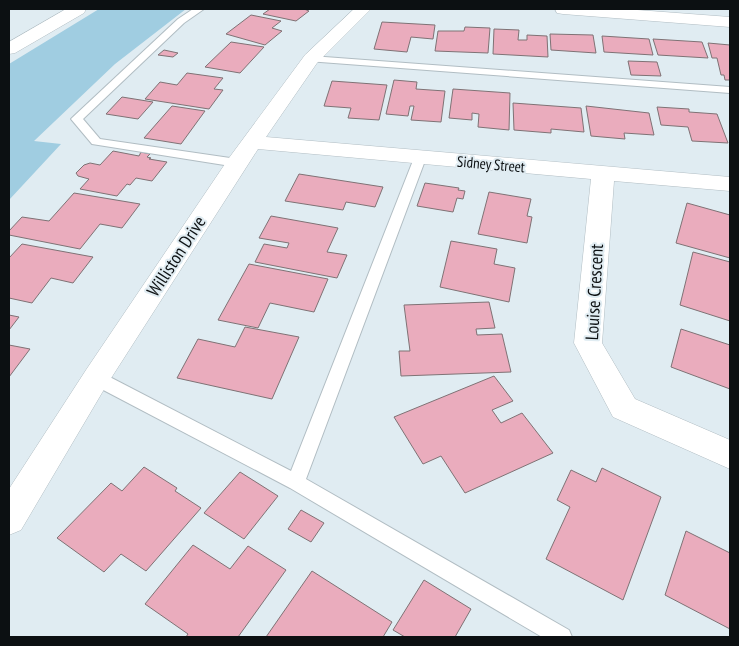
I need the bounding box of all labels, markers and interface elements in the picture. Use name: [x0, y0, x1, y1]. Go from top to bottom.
street label: Sidney Street: [456, 152, 526, 176]
street label: Williston Drive: [141, 211, 211, 301]
street label: Louise Crescent: [580, 243, 608, 341]

